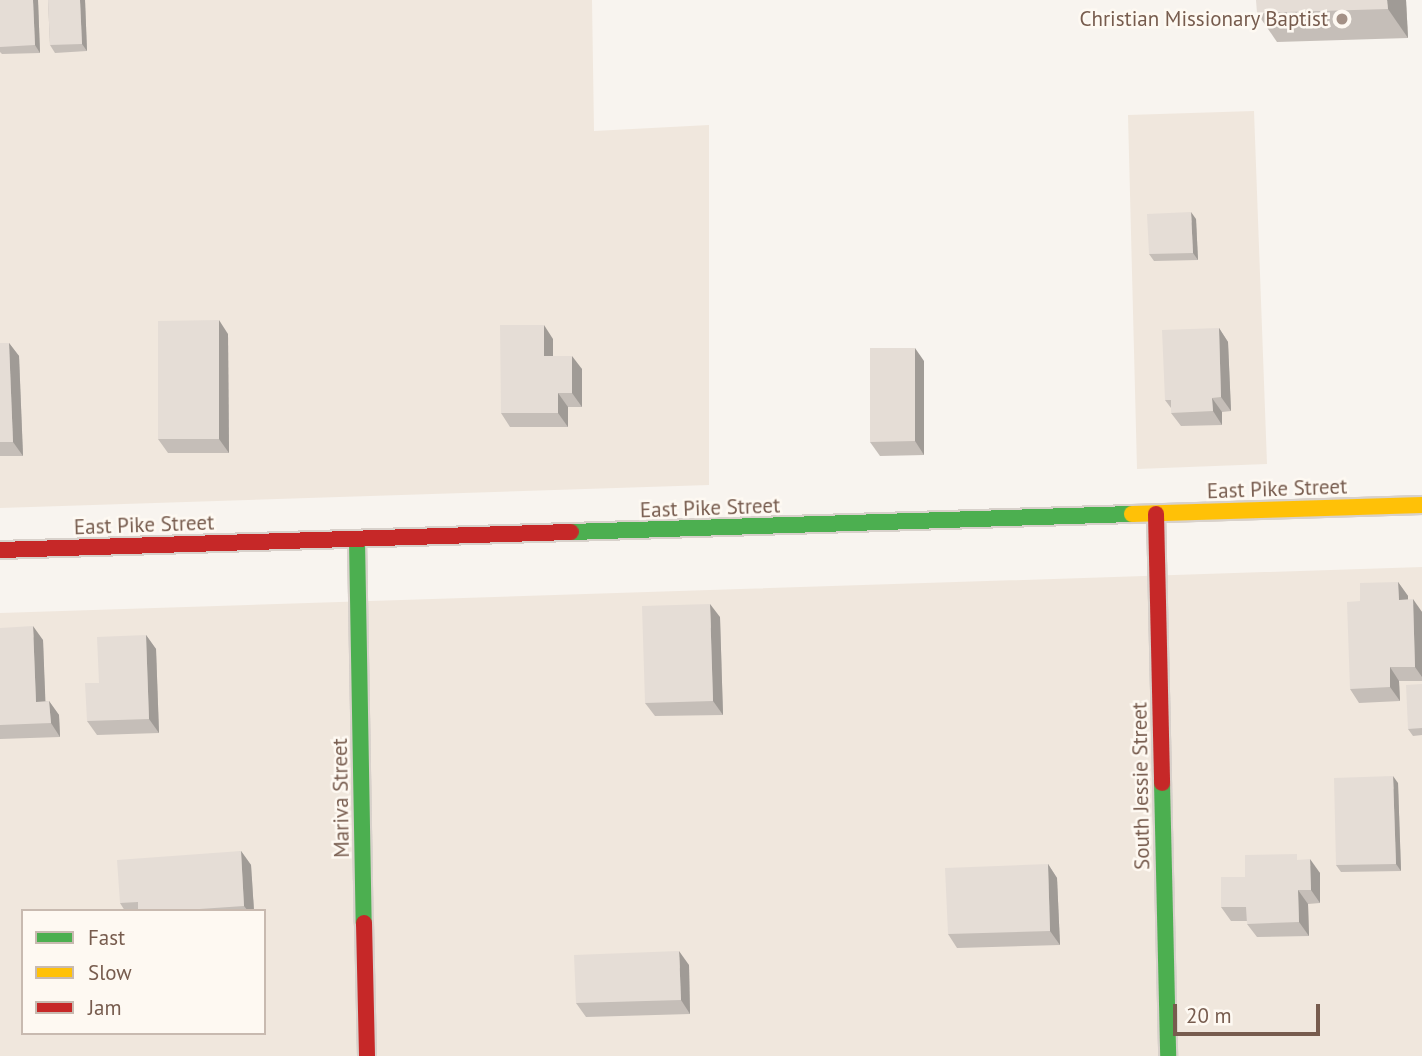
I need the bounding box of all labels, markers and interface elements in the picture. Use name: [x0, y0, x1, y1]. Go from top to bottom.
place label: Christian Missionary Baptist: [1079, 6, 1328, 32]
marker: Christian Missionary Baptist: [1334, 11, 1350, 27]
street label: East Pike Street: [1206, 474, 1348, 504]
street label: East Pike Street: [639, 493, 781, 523]
street label: East Pike Street: [73, 510, 215, 540]
street label: South Jessie Street: [1127, 702, 1155, 870]
street label: Mariva Street: [327, 738, 355, 858]
legend: [21, 909, 266, 1035]
text: Fast: [88, 924, 125, 951]
text: Slow: [88, 959, 132, 986]
scale bar: [1177, 990, 1324, 1034]
text: Jam: [88, 994, 122, 1021]
text: 20 m: [1186, 1002, 1232, 1029]

